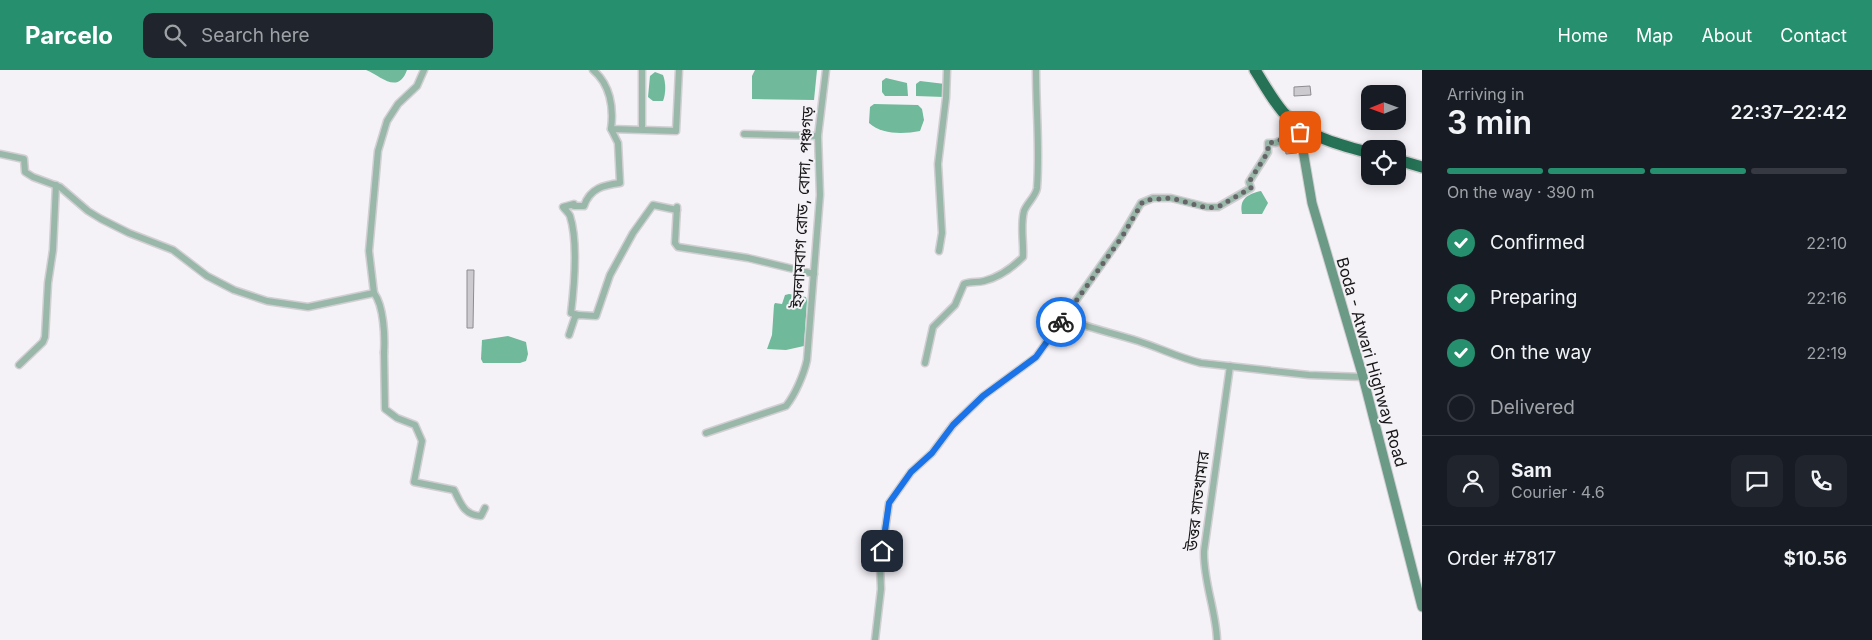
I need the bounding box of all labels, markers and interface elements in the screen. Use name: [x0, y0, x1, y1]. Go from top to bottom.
search box: [143, 13, 493, 58]
text: Parcelo: [25, 21, 113, 50]
icon: search: [161, 21, 189, 49]
text: Search here: [201, 24, 310, 47]
text: Home: [1558, 25, 1608, 46]
text: Map: [1636, 25, 1673, 46]
text: About: [1701, 25, 1752, 46]
text: Contact: [1780, 25, 1847, 46]
text: Arriving in: [1447, 84, 1524, 104]
north arrow: [1361, 85, 1406, 130]
map controls: [1361, 85, 1406, 185]
text: 22:37–22:42: [1731, 101, 1847, 124]
text: 3 min: [1447, 103, 1532, 142]
street label: ইসলামবাগ রোড, বোদা, পঞ্চগড়: [787, 105, 817, 309]
pin: [1279, 111, 1321, 153]
icon: bag: [1286, 118, 1314, 146]
button: locate: [1361, 140, 1406, 185]
text: On the way · 390 m: [1447, 182, 1595, 202]
icon: check: [1447, 229, 1475, 257]
text: Confirmed: [1490, 231, 1585, 254]
text: 22:10: [1806, 233, 1847, 253]
street label: Boda - Atwari Highway Road: [1332, 255, 1412, 469]
icon: check: [1447, 284, 1475, 312]
text: Preparing: [1490, 286, 1577, 309]
text: 22:16: [1806, 288, 1847, 308]
courier: [1036, 297, 1086, 347]
icon: bike: [1047, 308, 1075, 336]
icon: check: [1447, 339, 1475, 367]
text: On the way: [1490, 341, 1592, 364]
text: 22:19: [1806, 343, 1847, 363]
text: Delivered: [1490, 396, 1575, 419]
street label: উত্তর সাতখামার: [1181, 449, 1213, 553]
button: person: [1447, 455, 1499, 507]
button: chat: [1731, 455, 1783, 507]
button: phone: [1795, 455, 1847, 507]
text: Sam: [1511, 459, 1552, 482]
text: Courier · 4.6: [1511, 482, 1605, 502]
pin: [861, 530, 903, 572]
icon: home: [868, 537, 896, 565]
text: Order #7817: [1447, 547, 1556, 570]
text: $10.56: [1783, 547, 1847, 570]

